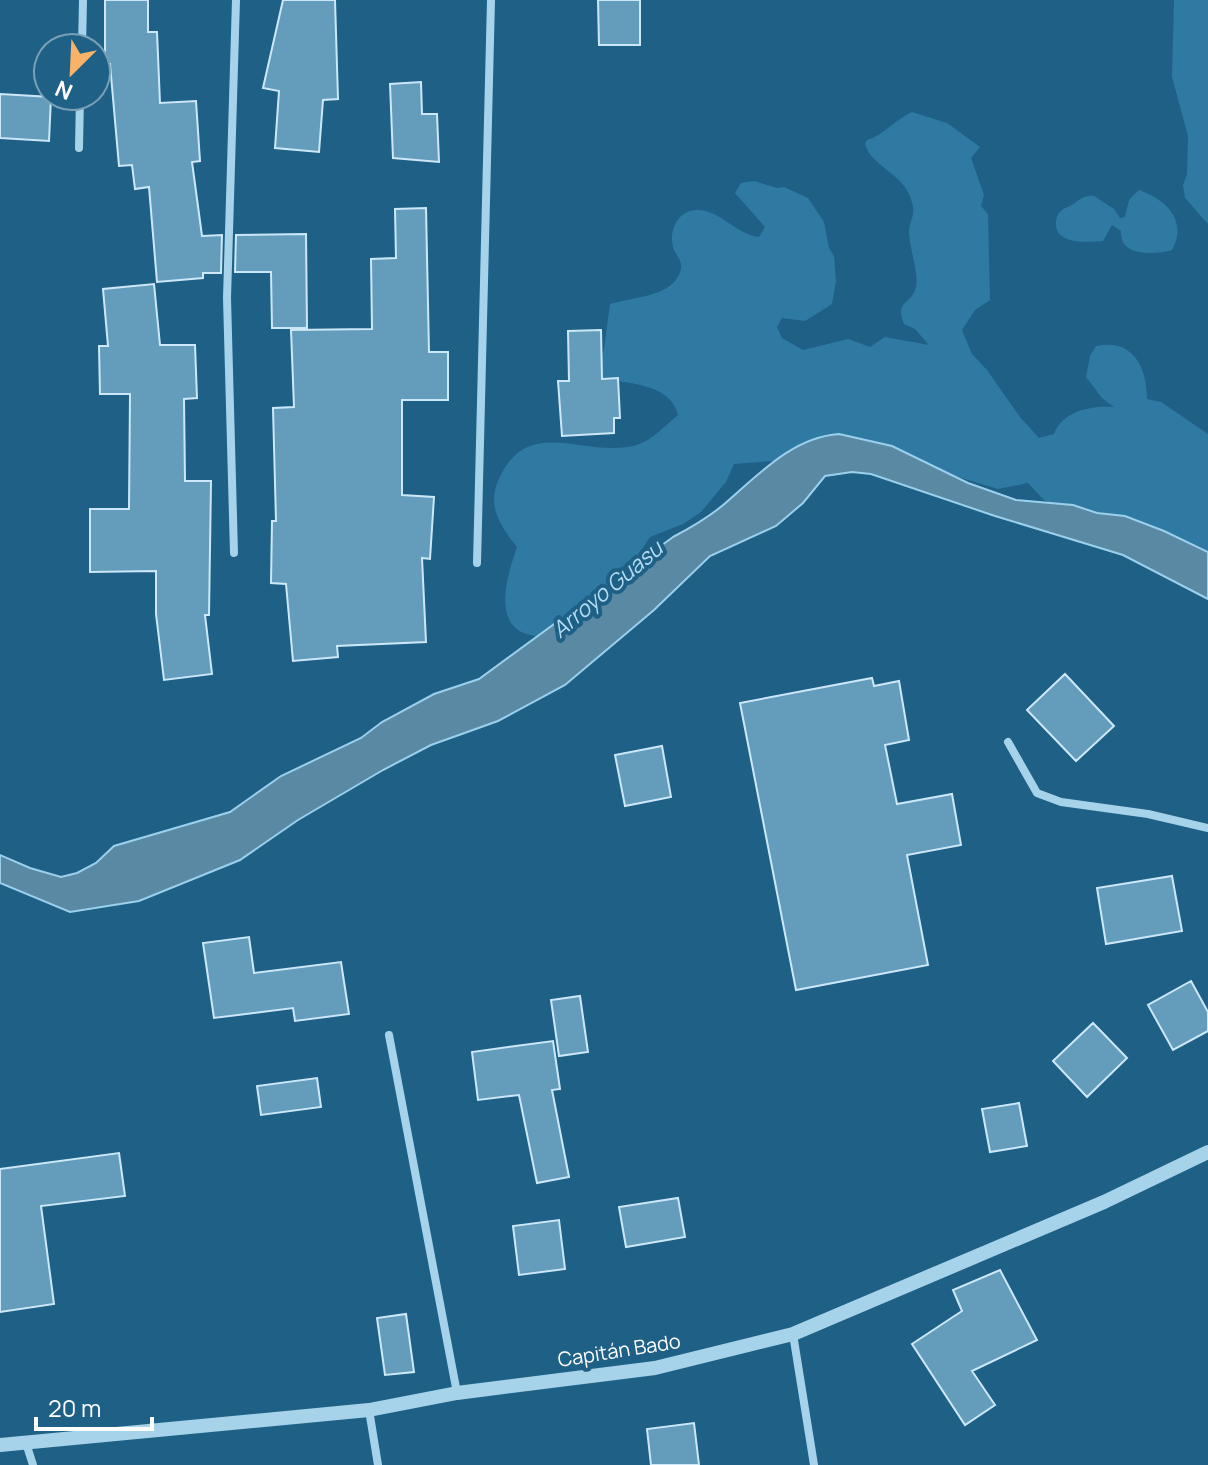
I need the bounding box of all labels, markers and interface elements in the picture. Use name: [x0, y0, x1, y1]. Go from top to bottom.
north arrow: [32, 32, 112, 112]
text: N: [51, 73, 77, 107]
water label: Arroyo Guasu: [545, 533, 670, 644]
street label: Capitán Bado: [556, 1327, 683, 1373]
scale bar: [36, 1381, 152, 1431]
text: 20 m: [48, 1391, 101, 1424]

